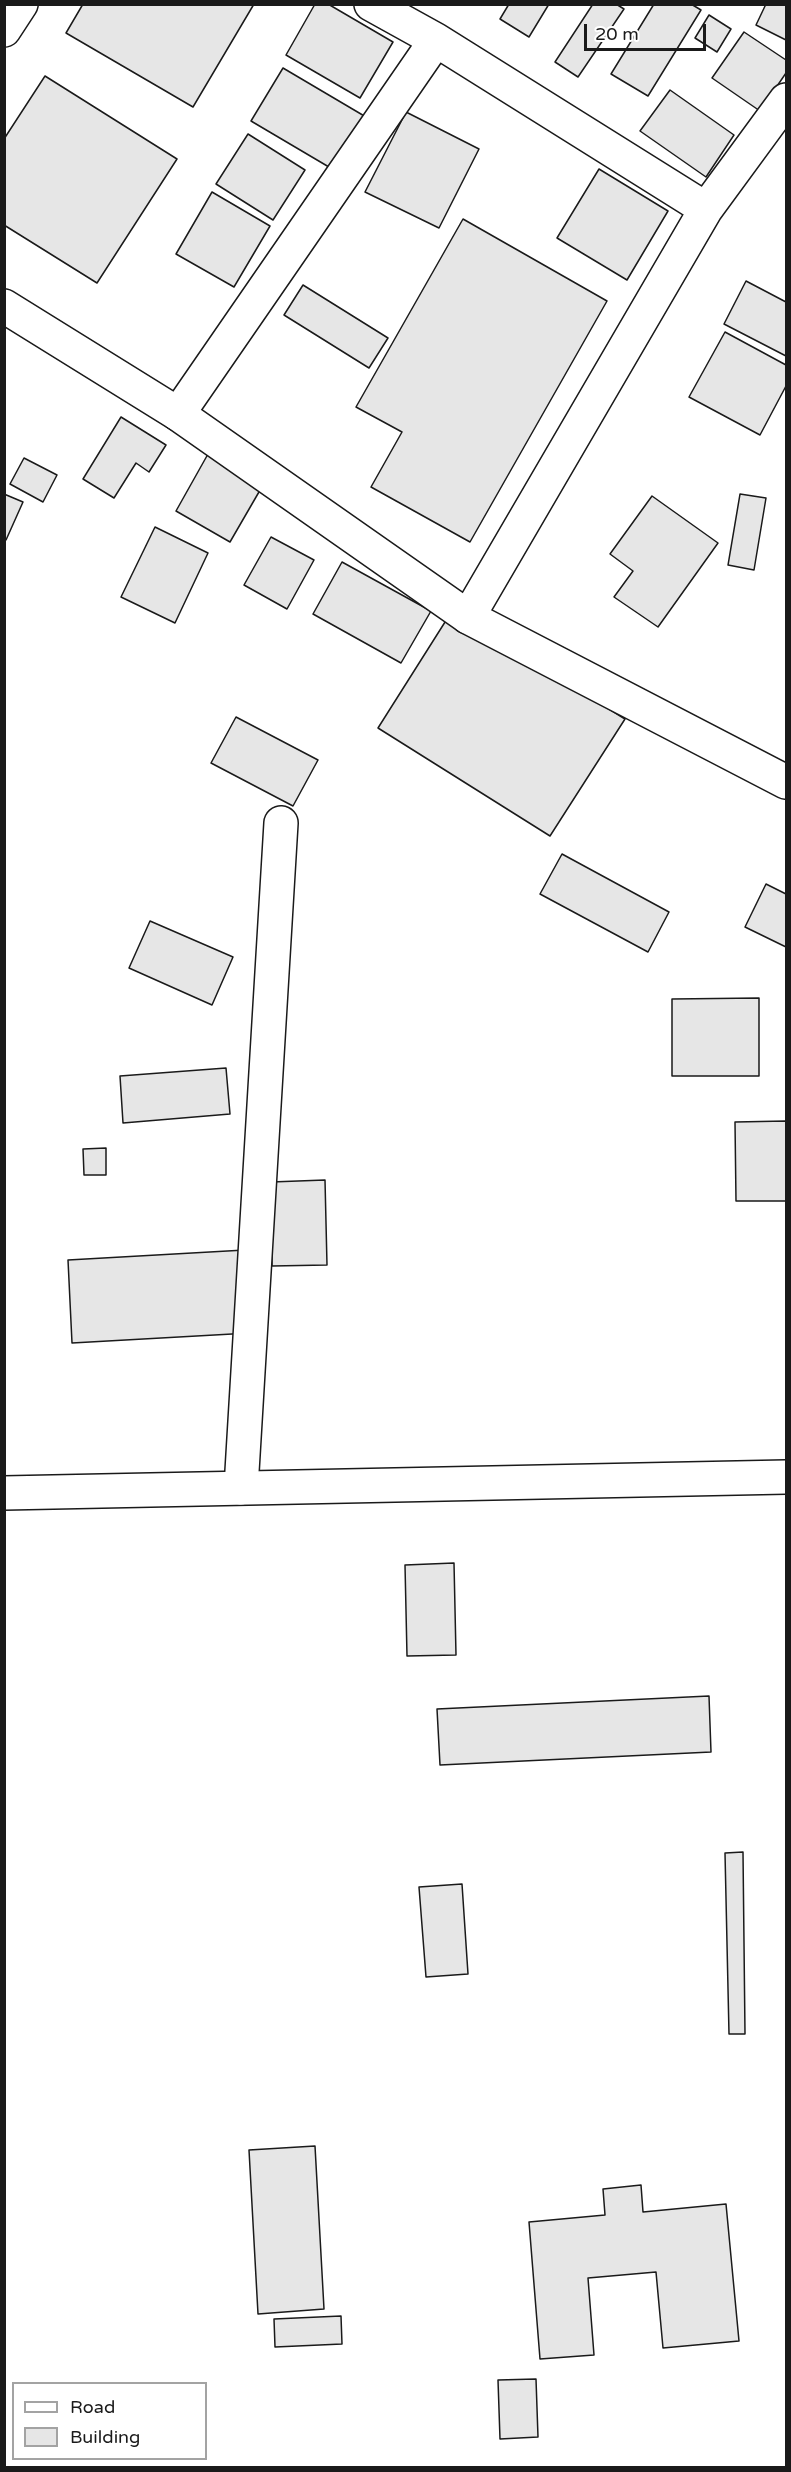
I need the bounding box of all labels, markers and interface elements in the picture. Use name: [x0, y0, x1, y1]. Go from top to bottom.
scale bar: [587, 12, 708, 50]
text: 20 m: [595, 23, 639, 45]
legend: [12, 2382, 207, 2460]
text: Road: [70, 2396, 115, 2418]
text: Building: [70, 2426, 140, 2448]

